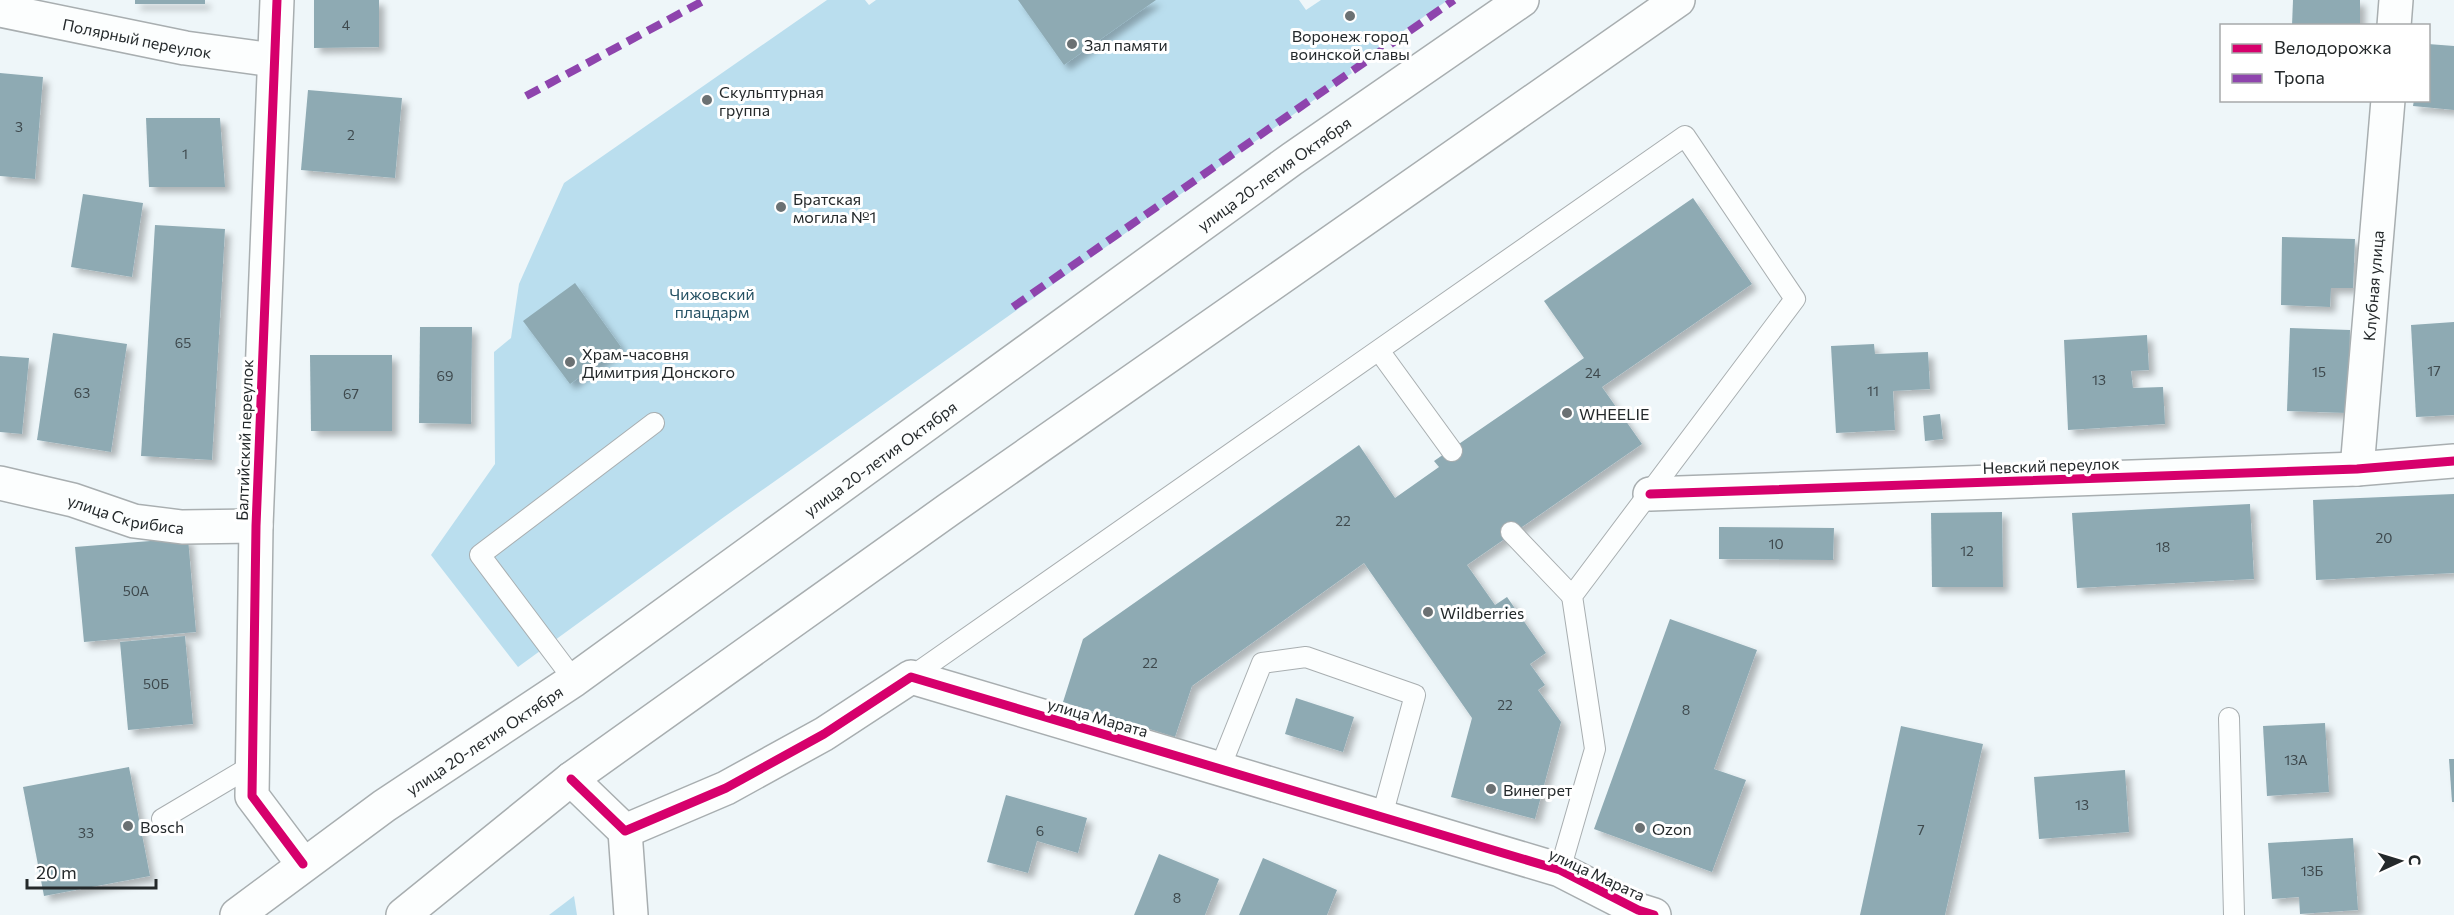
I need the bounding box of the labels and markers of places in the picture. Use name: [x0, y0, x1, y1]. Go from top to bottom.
marker: Воронеж город воинской славы: [1343, 9, 1357, 23]
place label: Воронеж город воинской славы: [1290, 26, 1410, 63]
place label: Зал памяти: [1084, 35, 1168, 54]
marker: Зал памяти: [1065, 37, 1079, 51]
place label: Скульптурная группа: [719, 82, 824, 119]
marker: Скульптурная группа: [700, 93, 714, 107]
place label: Братская могила №1: [793, 189, 876, 226]
marker: Братская могила №1: [774, 200, 788, 214]
place label: Храм-часовня Димитрия Донского: [582, 344, 735, 381]
marker: Храм-часовня Димитрия Донского: [563, 355, 577, 369]
place label: WHEELIE: [1579, 404, 1649, 423]
marker: WHEELIE: [1560, 406, 1574, 420]
place label: Wildberries: [1440, 603, 1524, 622]
marker: Wildberries: [1421, 605, 1435, 619]
place label: Винегрет: [1503, 780, 1573, 799]
marker: Винегрет: [1484, 782, 1498, 796]
place label: Bosch: [140, 817, 184, 836]
marker: Bosch: [121, 819, 135, 833]
place label: Ozon: [1652, 819, 1692, 838]
marker: Ozon: [1633, 821, 1647, 835]

